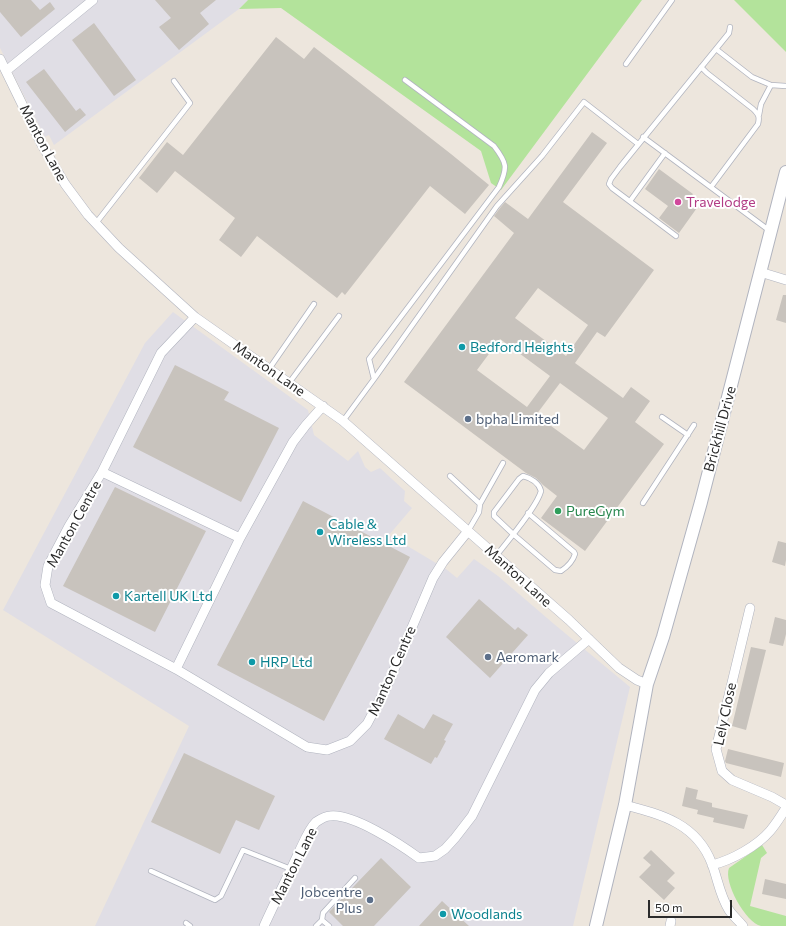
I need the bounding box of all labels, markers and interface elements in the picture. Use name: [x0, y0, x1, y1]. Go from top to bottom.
street label: Manton Lane: [16, 102, 70, 184]
place label: Travelodge: [686, 194, 756, 210]
marker: Travelodge: [673, 197, 683, 207]
street label: Manton Lane: [230, 338, 308, 400]
place label: Bedford Heights: [470, 339, 573, 355]
marker: Bedford Heights: [457, 342, 467, 352]
street label: Brickhill Drive: [701, 384, 739, 474]
place label: bpha Limited: [476, 411, 559, 427]
marker: bpha Limited: [463, 414, 473, 424]
street label: Manton Centre: [43, 478, 105, 570]
place label: PureGym: [566, 503, 625, 519]
marker: PureGym: [553, 506, 563, 516]
place label: Cable & Wireless Ltd: [328, 516, 406, 548]
marker: Cable & Wireless Ltd: [315, 527, 325, 537]
street label: Manton Lane: [481, 542, 555, 610]
place label: Kartell UK Ltd: [124, 588, 213, 604]
marker: Kartell UK Ltd: [111, 591, 121, 601]
street label: Manton Centre: [365, 623, 419, 719]
place label: Aeromark: [496, 649, 559, 665]
marker: Aeromark: [483, 652, 493, 662]
place label: HRP Ltd: [260, 654, 313, 670]
marker: HRP Ltd: [247, 657, 257, 667]
street label: Lely Close: [710, 681, 740, 747]
street label: Manton Lane: [267, 825, 321, 907]
place label: Jobcentre Plus: [300, 884, 362, 916]
scale bar: [650, 892, 734, 918]
marker: Jobcentre Plus: [365, 895, 375, 905]
text: 50 m: [655, 900, 683, 914]
place label: Woodlands: [451, 906, 522, 922]
marker: Woodlands: [438, 909, 448, 919]

